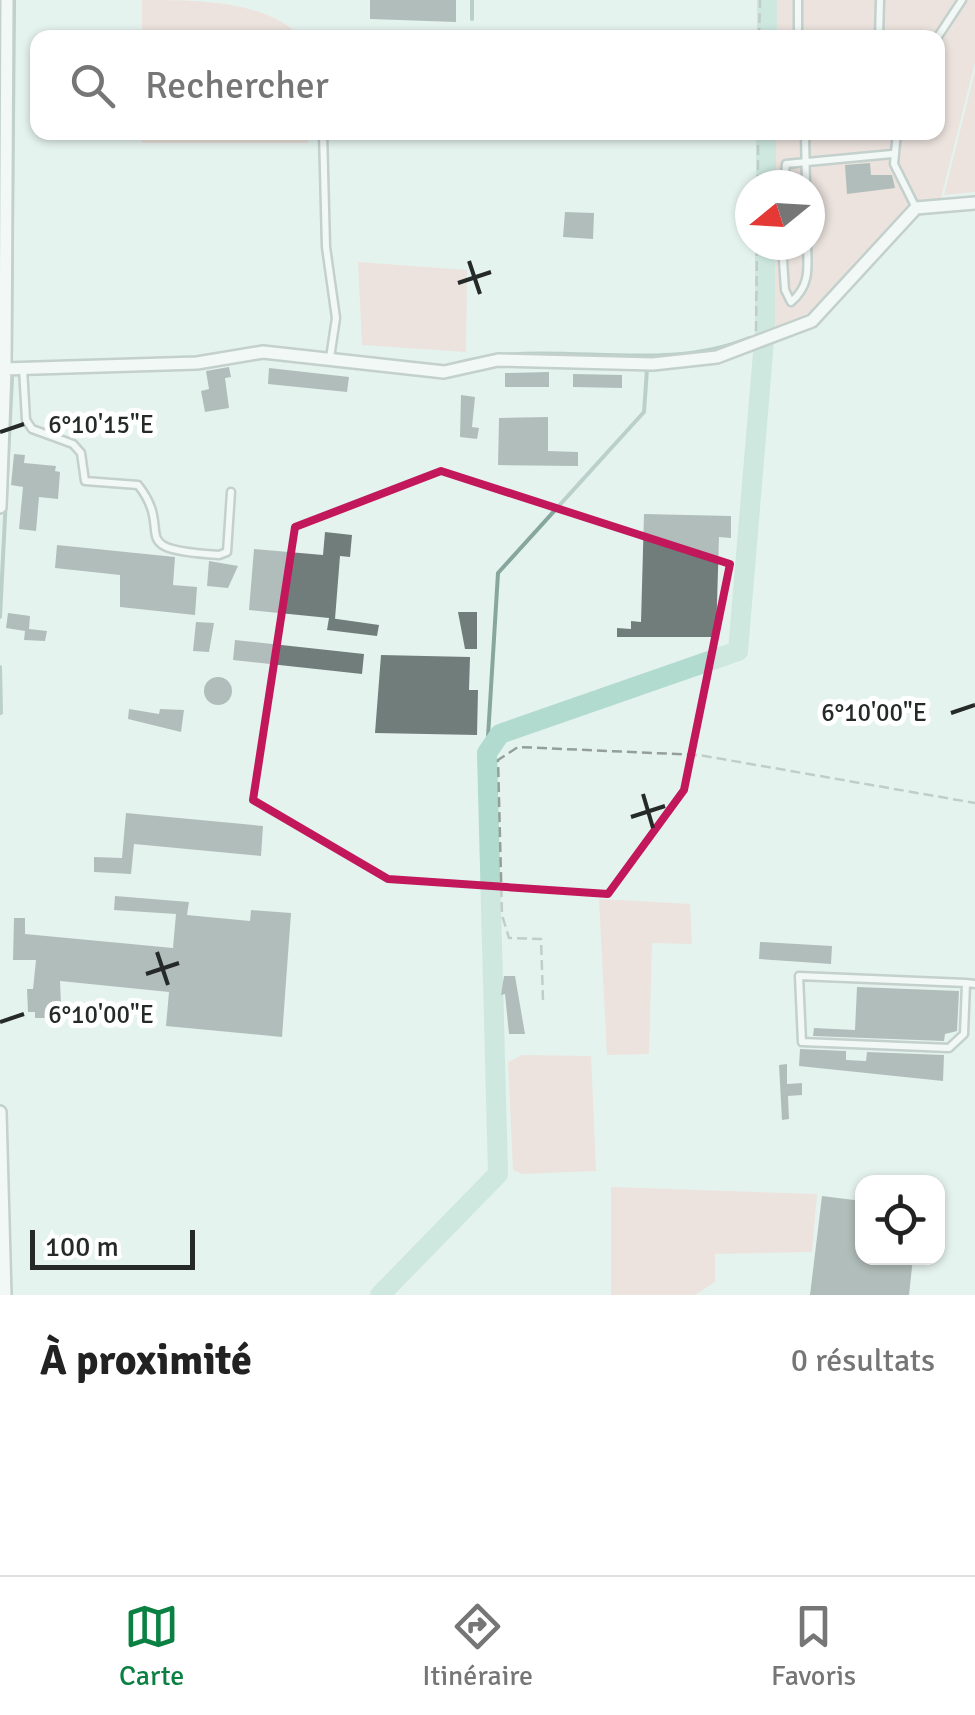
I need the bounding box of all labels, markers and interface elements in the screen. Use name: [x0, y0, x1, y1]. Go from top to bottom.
search box: [30, 30, 945, 140]
icon: search: [65, 58, 120, 113]
text: Rechercher: [145, 62, 329, 109]
north arrow: [735, 170, 825, 260]
text: 6°10'15"E: [48, 409, 154, 440]
text: 6°10'00"E: [821, 697, 927, 728]
text: 6°10'00"E: [48, 999, 154, 1030]
map controls: [855, 1175, 945, 1265]
button: locate: [855, 1175, 945, 1265]
scale bar: [30, 1225, 195, 1270]
text: 100 m: [45, 1230, 119, 1264]
text: À proximité: [40, 1335, 252, 1386]
text: 0 résultats: [791, 1341, 935, 1380]
tab: Carte: [119, 1599, 184, 1693]
tab: Itinéraire: [422, 1599, 533, 1693]
tab: Favoris: [771, 1599, 856, 1693]

